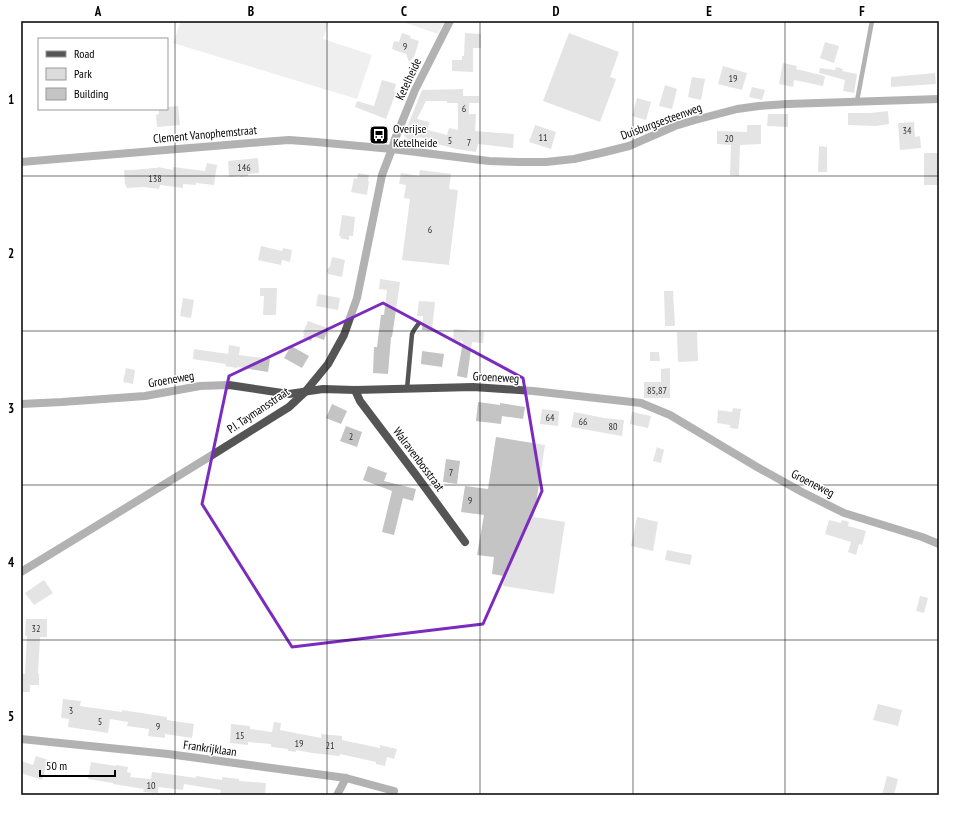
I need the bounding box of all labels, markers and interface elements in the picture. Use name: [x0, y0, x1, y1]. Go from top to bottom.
text: A: [94, 3, 102, 20]
text: B: [248, 3, 254, 20]
text: C: [401, 3, 407, 20]
text: D: [553, 3, 560, 20]
text: E: [706, 3, 712, 20]
text: F: [859, 3, 865, 20]
legend: [38, 38, 168, 110]
house number: 9: [403, 40, 407, 53]
text: Road: [74, 46, 94, 61]
street label: Ketelheide: [392, 56, 424, 102]
text: Park: [74, 66, 92, 81]
house number: 19: [729, 72, 738, 85]
text: Building: [74, 86, 109, 101]
text: 1: [8, 91, 14, 108]
street label: Duisburgsesteenweg: [618, 99, 704, 143]
house number: 6: [462, 102, 467, 115]
place label: Overijse Ketelheide: [393, 121, 437, 150]
street label: Clement Vanophemstraat: [153, 122, 258, 146]
bus stop icon: Overijse Ketelheide: [368, 124, 390, 146]
house number: 34: [903, 124, 912, 137]
house number: 11: [539, 131, 548, 144]
house number: 20: [725, 132, 734, 145]
house number: 5: [448, 134, 452, 147]
house number: 7: [467, 136, 471, 149]
house number: 146: [237, 161, 251, 174]
house number: 138: [148, 172, 162, 185]
house number: 6: [428, 223, 433, 236]
text: 2: [8, 245, 14, 262]
street label: Groeneweg: [147, 368, 195, 390]
street label: Groeneweg: [472, 368, 520, 386]
street label: P.I. Taymansstraat: [224, 383, 293, 436]
house number: 85,87: [647, 384, 667, 397]
text: 3: [8, 400, 14, 417]
house number: 64: [546, 411, 555, 424]
house number: 66: [579, 415, 588, 428]
house number: 80: [609, 420, 618, 433]
street label: Walravenbosstraat: [390, 424, 448, 495]
house number: 2: [349, 430, 353, 443]
house number: 7: [449, 466, 453, 479]
street label: Groeneweg: [789, 466, 837, 500]
house number: 9: [468, 494, 472, 507]
text: 4: [8, 554, 15, 571]
house number: 32: [32, 622, 41, 635]
house number: 3: [69, 704, 73, 717]
text: 5: [8, 708, 14, 725]
house number: 5: [98, 715, 102, 728]
house number: 9: [156, 720, 160, 733]
house number: 15: [236, 729, 245, 742]
street label: Frankrijklaan: [182, 737, 238, 759]
house number: 19: [295, 737, 304, 750]
house number: 21: [326, 739, 335, 752]
scale bar: [40, 752, 115, 778]
text: 50 m: [46, 758, 67, 773]
house number: 10: [147, 779, 156, 792]

